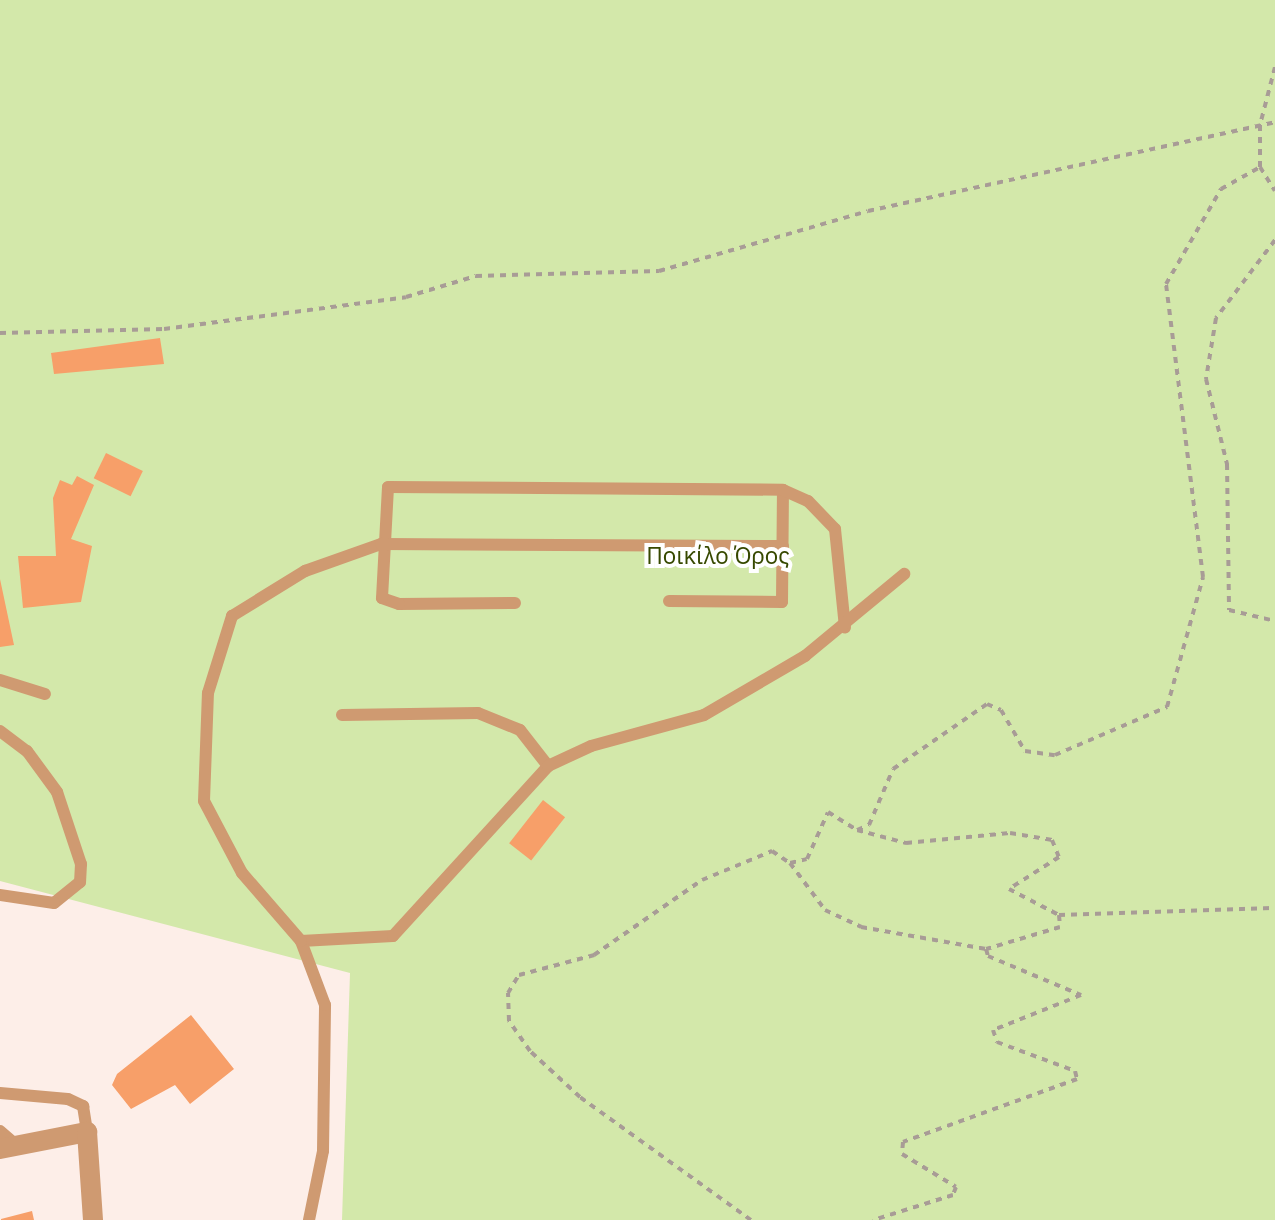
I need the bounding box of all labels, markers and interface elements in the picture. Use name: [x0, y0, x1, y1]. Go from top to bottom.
park label: Ποικίλο Όρος: [646, 542, 790, 570]

